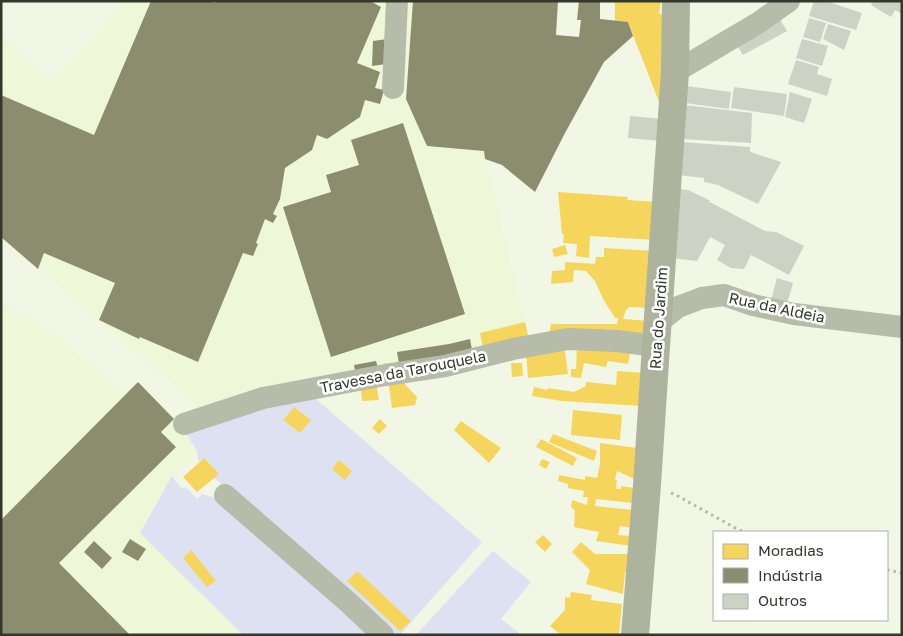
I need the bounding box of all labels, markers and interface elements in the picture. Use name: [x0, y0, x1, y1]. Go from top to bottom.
street label: Rua do Jardim: [645, 266, 671, 370]
street label: Rua da Aldeia: [727, 288, 827, 326]
street label: Travessa da Tarouquela: [318, 346, 488, 396]
legend: [713, 531, 888, 621]
text: Moradias: [758, 541, 824, 559]
text: Indústria: [758, 566, 823, 584]
text: Outros: [758, 591, 807, 609]

